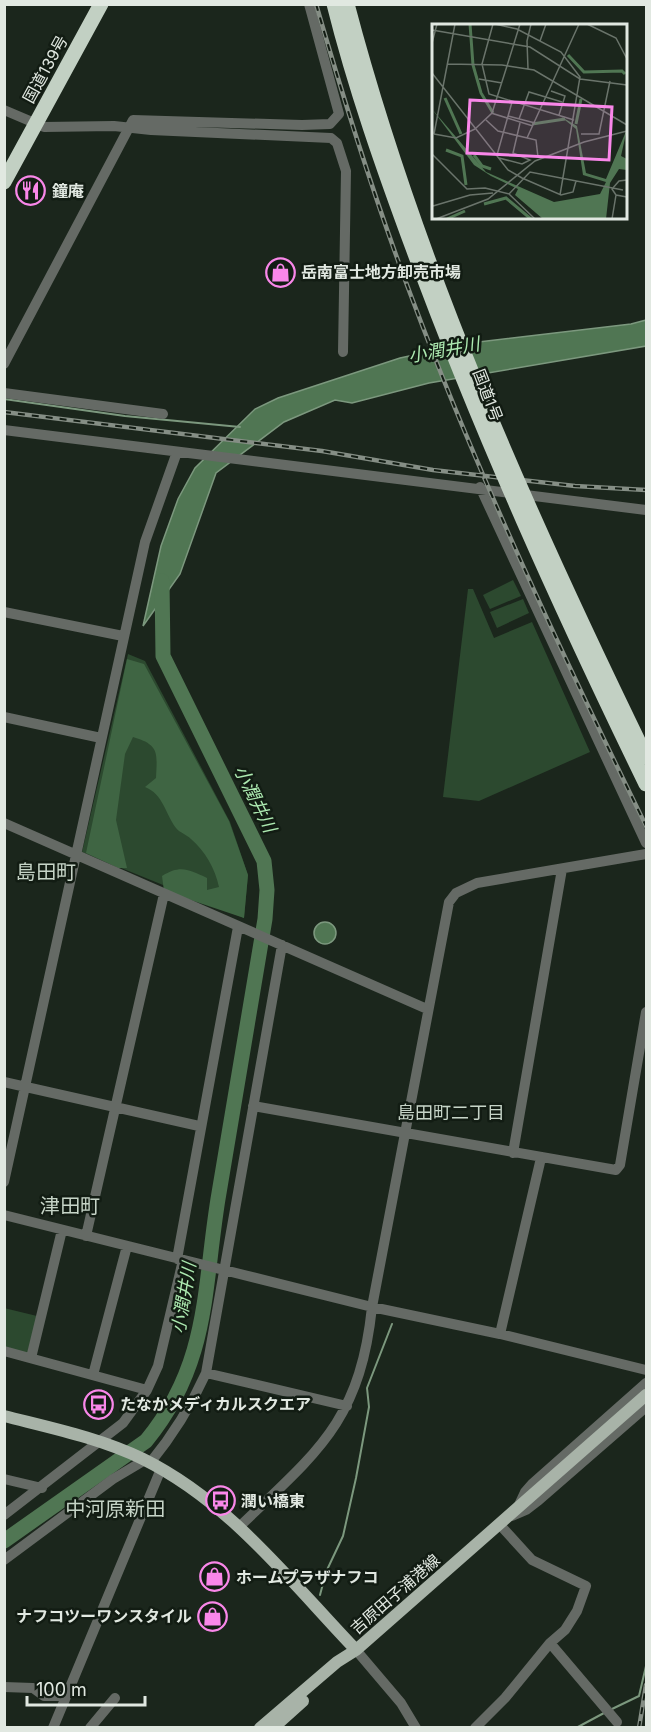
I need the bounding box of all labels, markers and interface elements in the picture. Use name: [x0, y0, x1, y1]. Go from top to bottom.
inset map: [432, 24, 627, 219]
street label: 国道139号: [18, 32, 72, 106]
restaurant icon: 鐘庵: [15, 175, 47, 207]
place label: 鐘庵: [52, 181, 84, 201]
shop icon: 岳南富士地方卸売市場: [264, 256, 296, 288]
place label: 岳南富士地方卸売市場: [301, 262, 461, 282]
water label: 小潤井川: [407, 333, 483, 366]
street label: 国道1号: [469, 366, 507, 424]
water label: 小潤井川: [230, 762, 282, 838]
district label: 島田町: [16, 860, 76, 884]
district label: 島田町二丁目: [397, 1102, 505, 1123]
district label: 津田町: [40, 1194, 100, 1218]
water label: 小潤井川: [168, 1259, 200, 1335]
bus stop icon: たなかメディカルスクエア: [83, 1388, 115, 1420]
place label: たなかメディカルスクエア: [120, 1394, 311, 1414]
bus stop icon: 潤い橋東: [204, 1485, 236, 1517]
place label: 潤い橋東: [241, 1491, 305, 1511]
district label: 中河原新田: [65, 1497, 165, 1521]
street label: 吉原田子浦港線: [346, 1550, 444, 1638]
shop icon: ホームプラザナフコ: [199, 1561, 231, 1593]
place label: ホームプラザナフコ: [236, 1567, 379, 1587]
shop icon: ナフコツーワンスタイル: [197, 1600, 229, 1632]
place label: ナフコツーワンスタイル: [16, 1606, 192, 1626]
scale bar: [27, 1669, 146, 1707]
text: 100 m: [36, 1679, 87, 1700]

